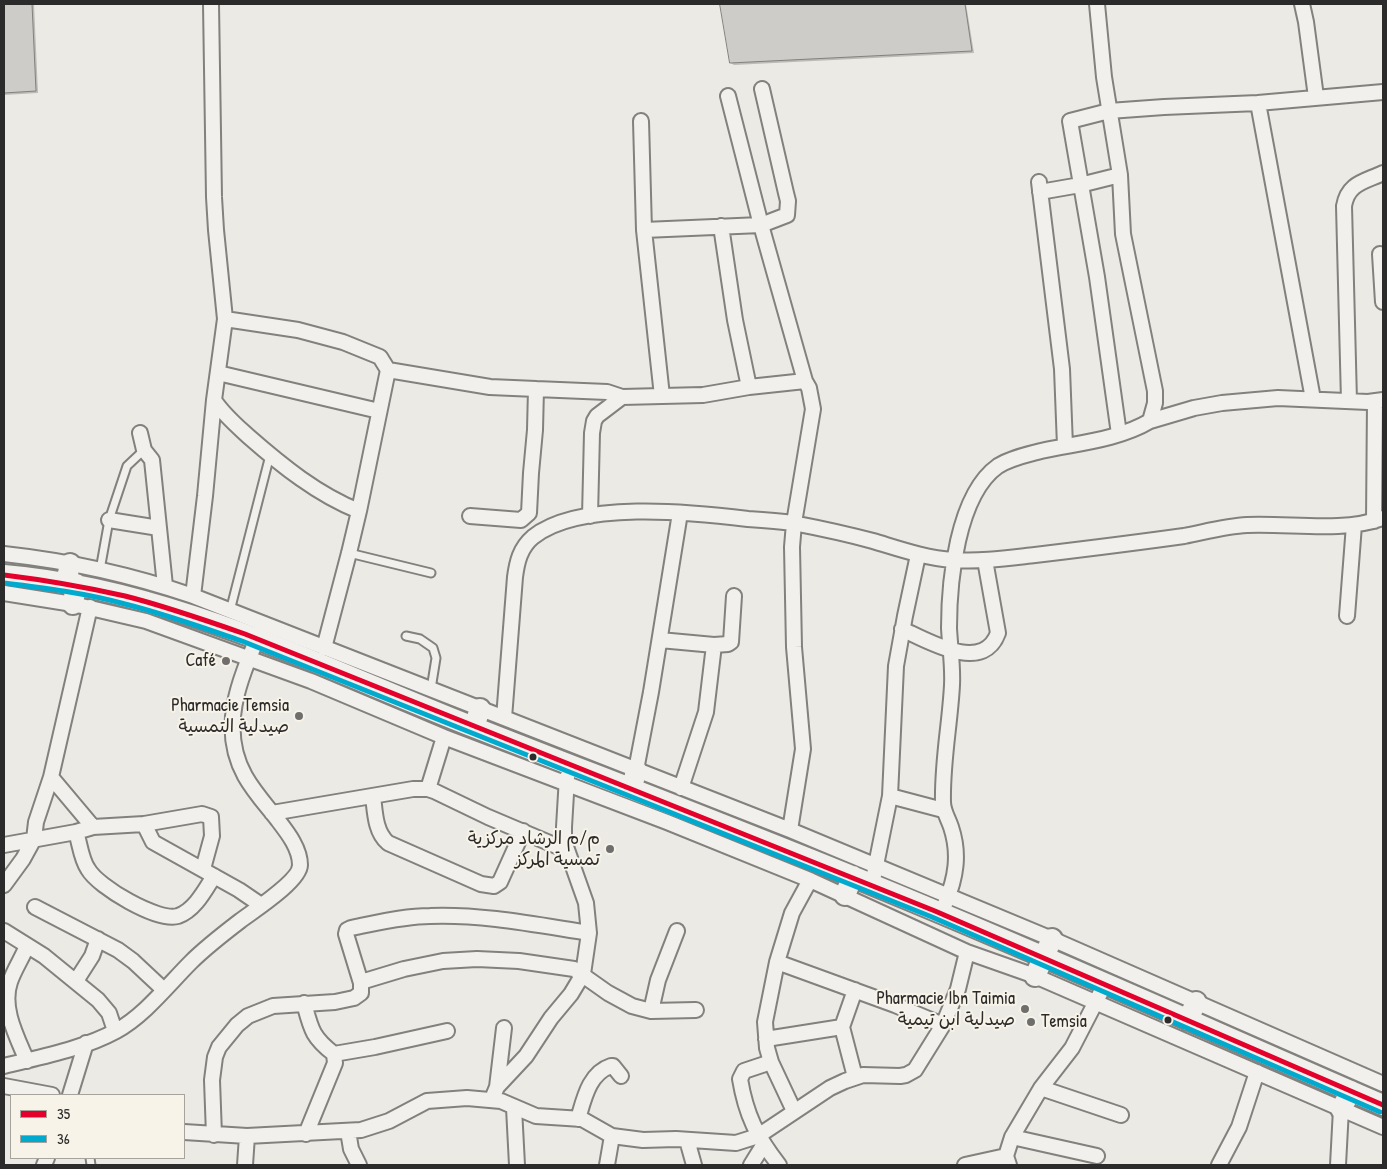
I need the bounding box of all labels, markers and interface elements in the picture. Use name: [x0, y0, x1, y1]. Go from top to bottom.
place label: Café: [185, 650, 216, 672]
marker: Café: [220, 655, 232, 667]
place label: Pharmacie Temsia صيدلية التمسية: [171, 695, 289, 738]
marker: Pharmacie Temsia صيدلية التمسية: [293, 710, 305, 722]
unlabelled marker: [528, 752, 538, 762]
place label: م/م الرشاد مركزية تمسية المركز: [468, 828, 600, 871]
marker: م/م الرشاد مركزية تمسية المركز: [604, 843, 616, 855]
place label: Pharmacie Ibn Taimia صيدلية ابن تيمية: [876, 988, 1015, 1030]
marker: Pharmacie Ibn Taimia صيدلية ابن تيمية: [1019, 1003, 1031, 1015]
place label: Temsia: [1041, 1011, 1087, 1033]
unlabelled marker: [1163, 1015, 1173, 1025]
marker: Temsia: [1025, 1016, 1037, 1028]
legend: [10, 1094, 185, 1159]
text: 35: [57, 1103, 70, 1124]
text: 36: [57, 1128, 70, 1149]

